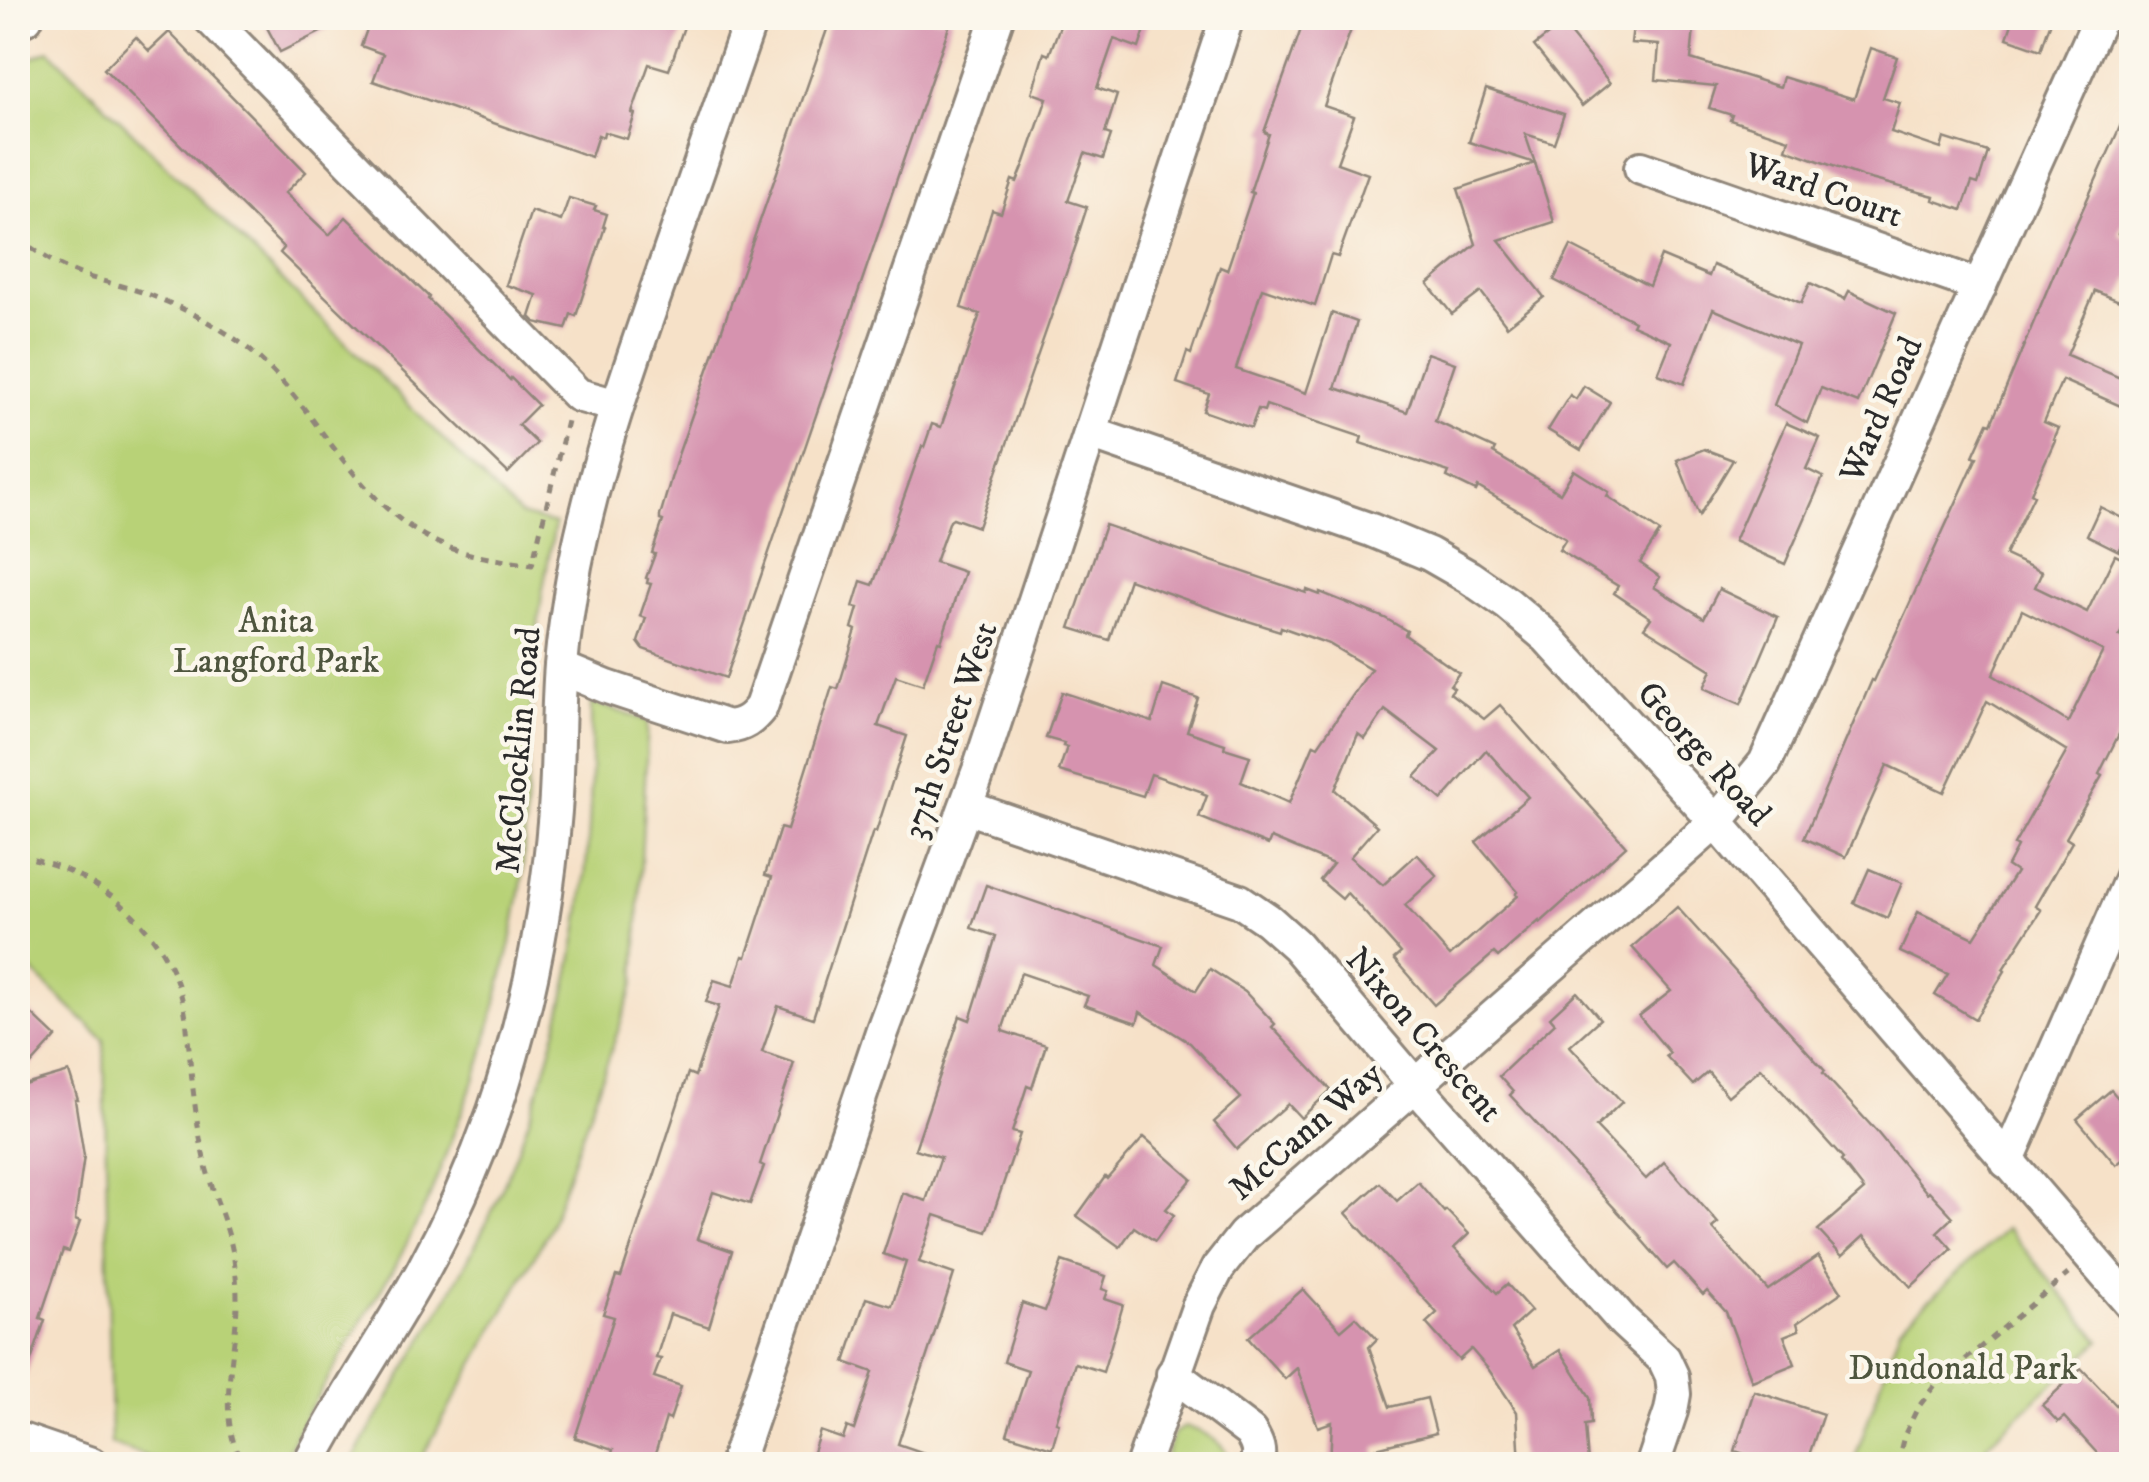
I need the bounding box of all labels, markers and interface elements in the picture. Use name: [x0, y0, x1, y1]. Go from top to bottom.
street label: Ward Court: [1738, 143, 1908, 238]
street label: Ward Road: [1830, 329, 1934, 491]
park label: Anita Langford Park: [173, 600, 379, 684]
street label: 37th Street West: [893, 616, 1009, 845]
street label: McClocklin Road: [486, 624, 552, 875]
street label: George Road: [1627, 673, 1781, 836]
street label: Nixon Crescent: [1335, 939, 1512, 1132]
street label: McCann Way: [1220, 1052, 1393, 1210]
park label: Dundonald Park: [1848, 1347, 2078, 1391]

